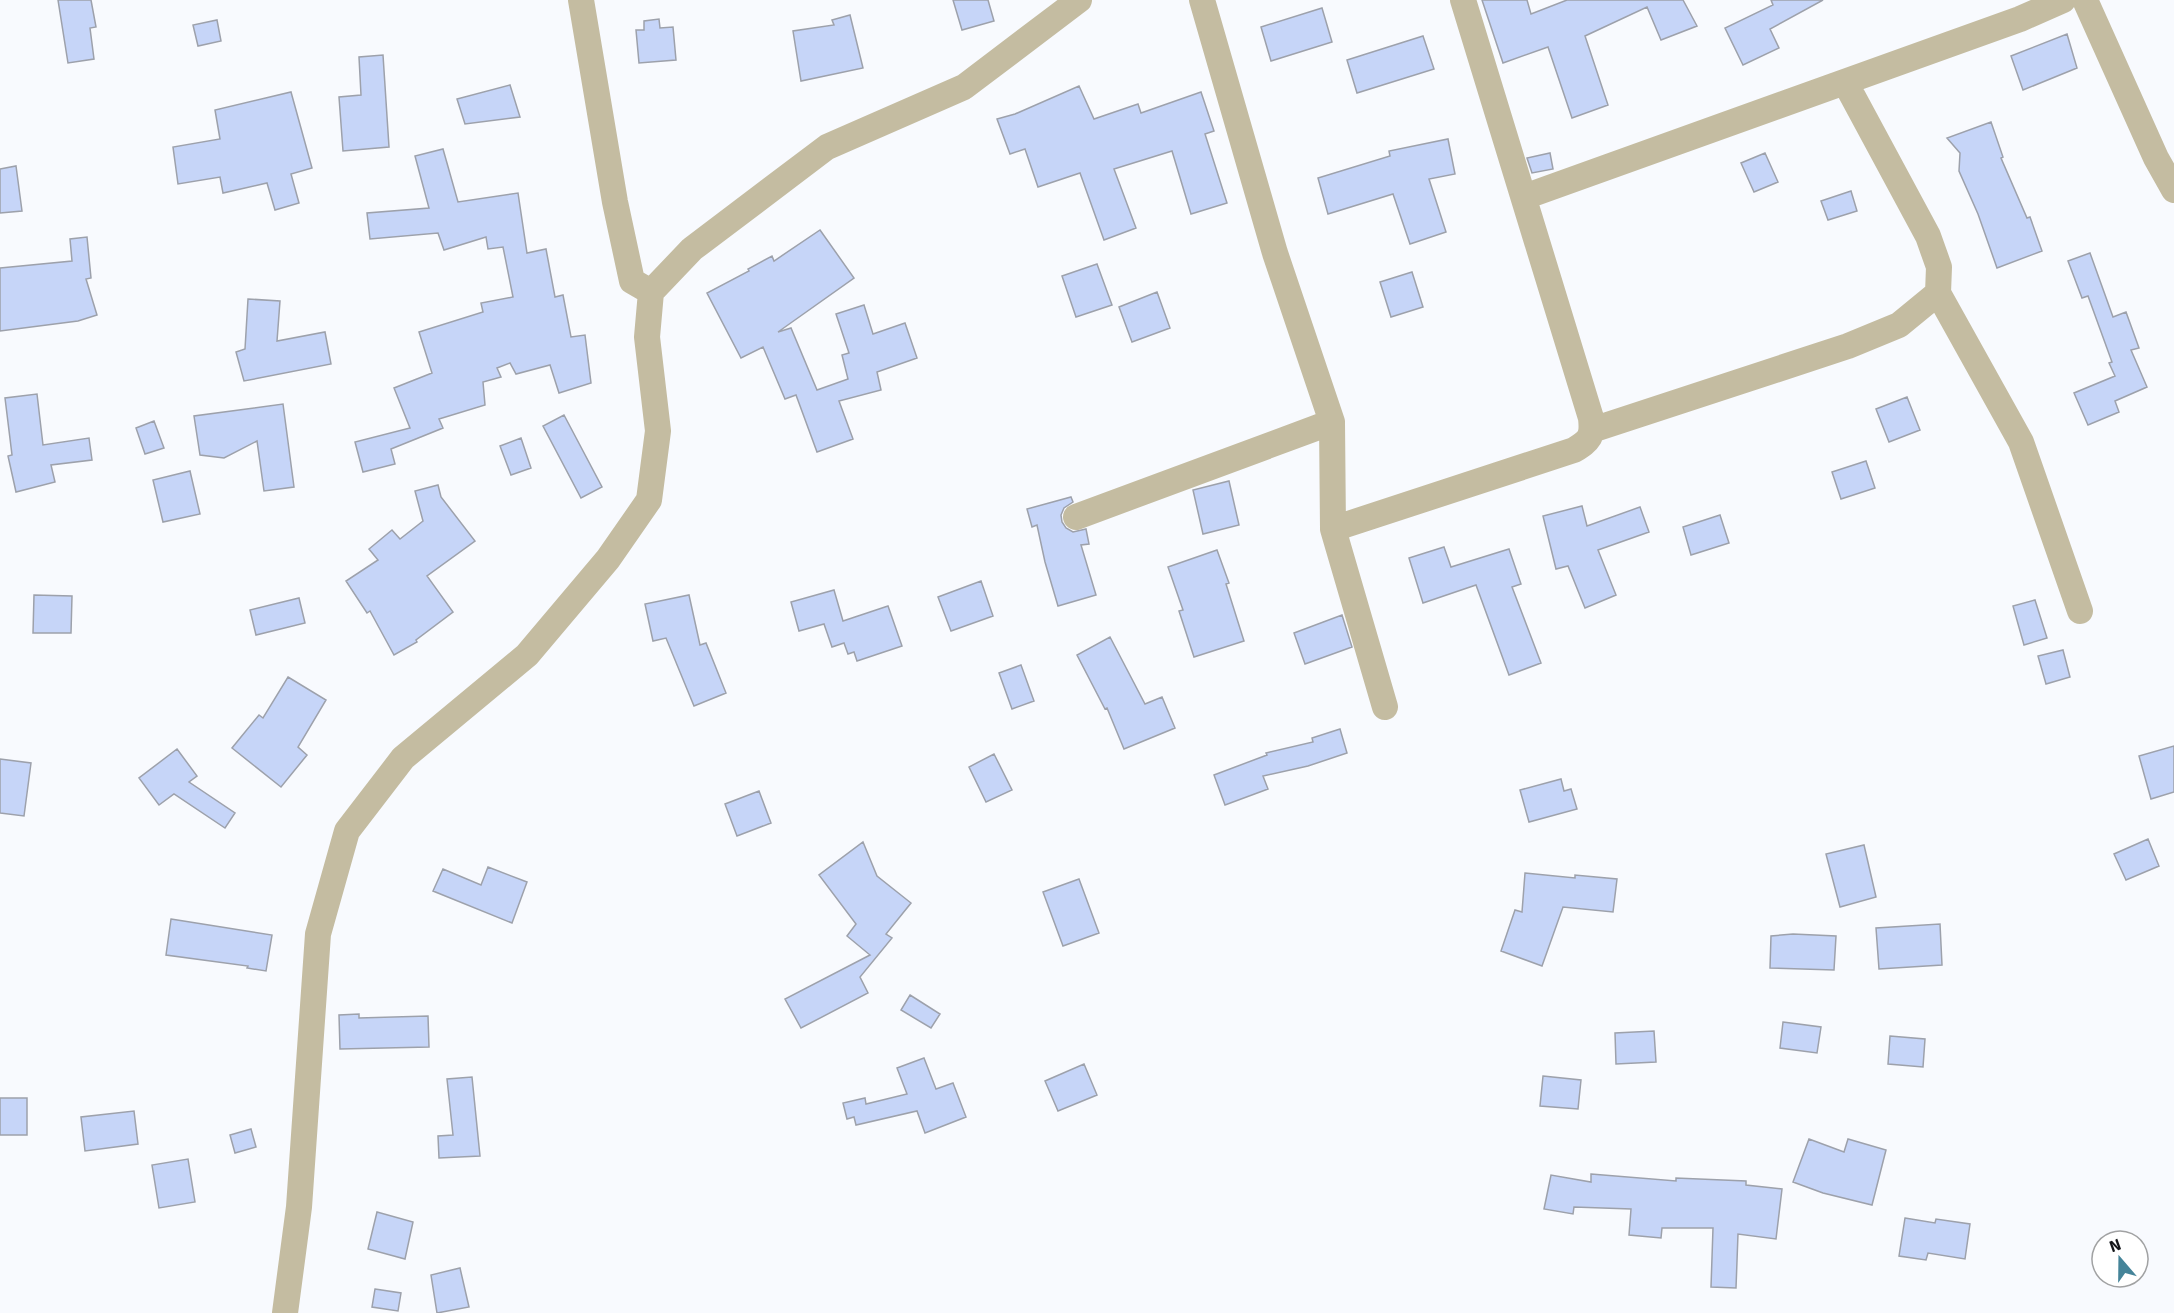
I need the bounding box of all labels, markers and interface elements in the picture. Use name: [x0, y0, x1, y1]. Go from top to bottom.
north arrow: [2090, 1229, 2150, 1289]
text: N: [2107, 1235, 2124, 1257]

